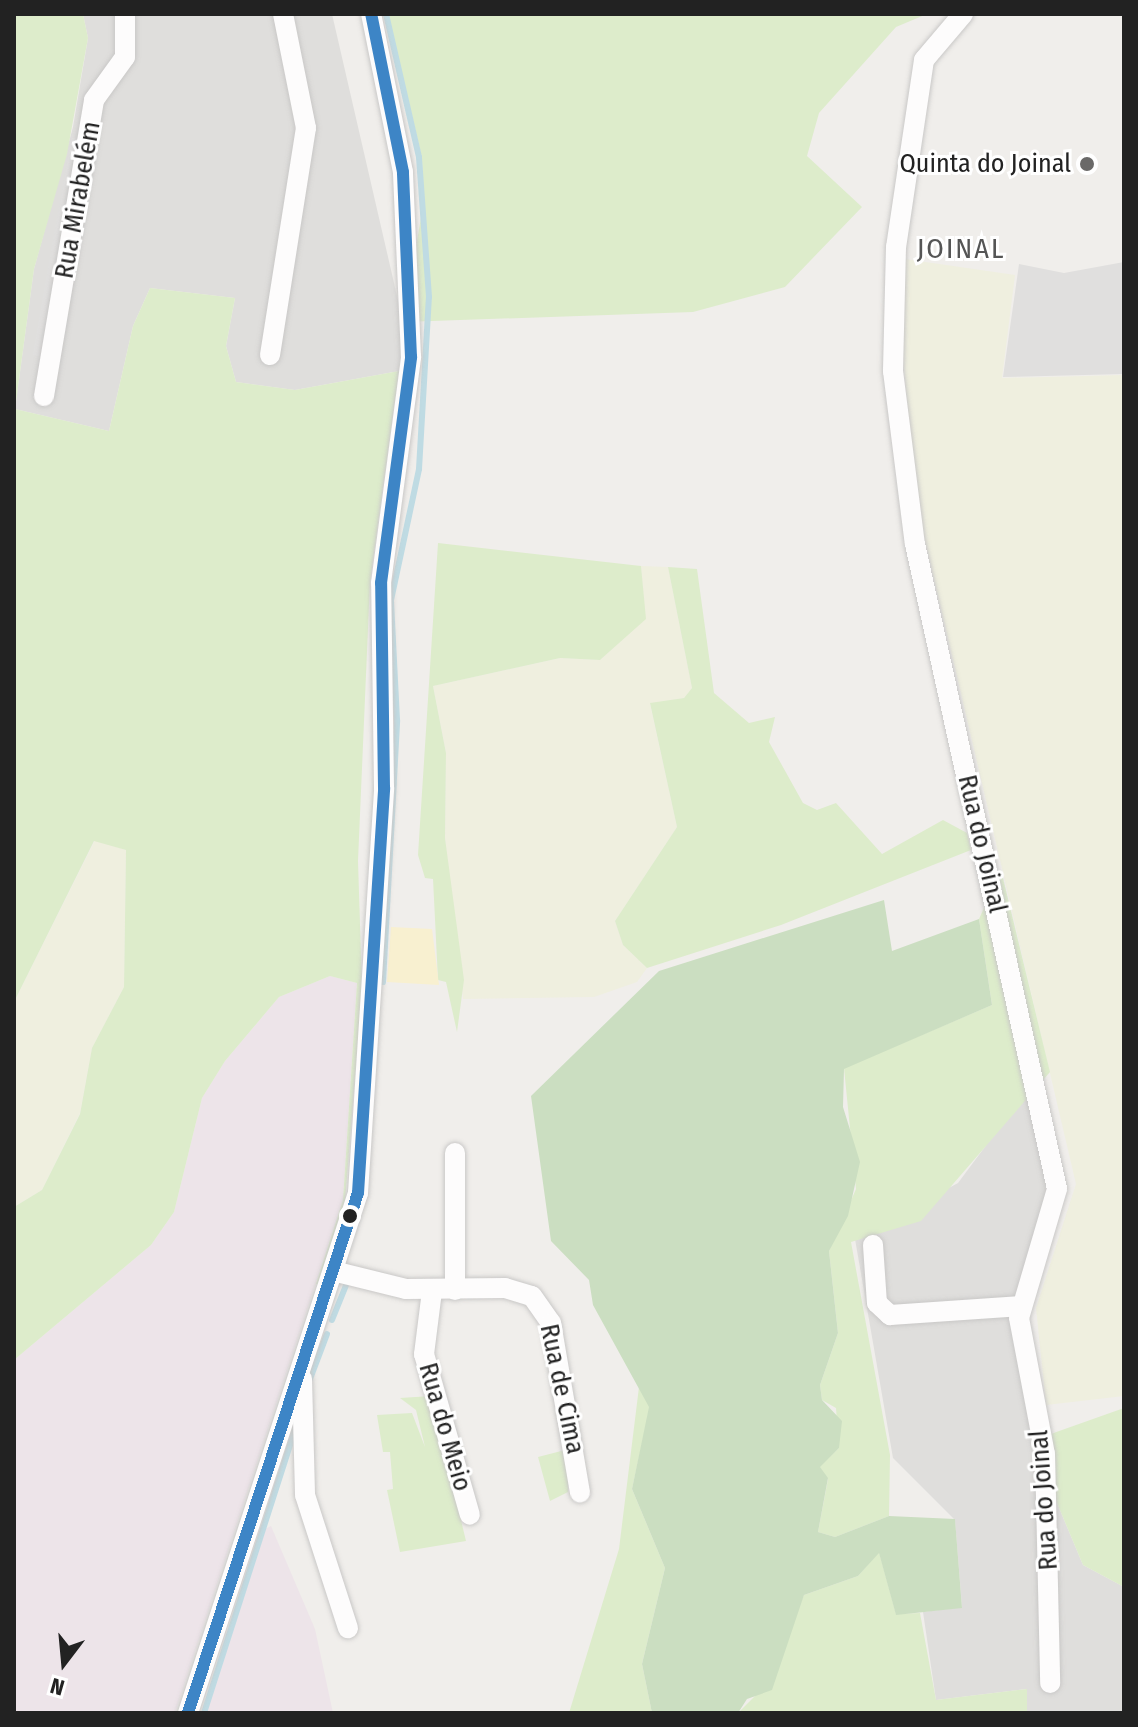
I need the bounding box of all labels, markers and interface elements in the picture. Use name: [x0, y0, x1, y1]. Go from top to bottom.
street label: Rua Mirabelém: [49, 119, 107, 281]
place label: Quinta do Joinal: [900, 148, 1071, 180]
marker: Quinta do Joinal: [1078, 155, 1096, 173]
district label: JOINAL: [917, 232, 1005, 266]
street label: Rua do Joinal: [951, 772, 1013, 916]
unlabelled marker: [342, 1208, 358, 1224]
street label: Rua de Cima: [533, 1321, 591, 1457]
street label: Rua do Meio: [412, 1359, 478, 1495]
street label: Rua do Joinal: [1024, 1429, 1064, 1571]
north arrow: [24, 1623, 104, 1703]
text: N: [47, 1672, 67, 1701]

